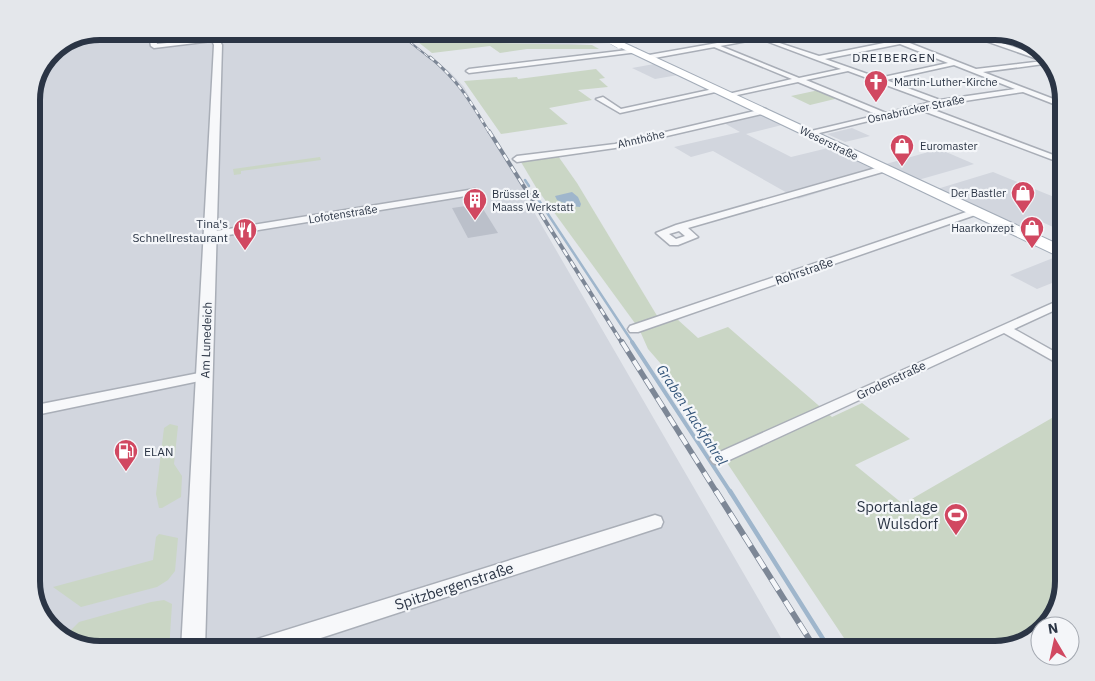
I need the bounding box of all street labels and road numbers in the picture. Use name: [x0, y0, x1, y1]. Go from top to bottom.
street label: Osnabrücker Straße: [866, 92, 966, 126]
street label: Weserstraße: [798, 123, 860, 163]
street label: Ahnthöhe: [616, 127, 666, 151]
street label: Lofotenstraße: [308, 202, 378, 226]
street label: Rohrstraße: [773, 254, 835, 288]
street label: Am Lunedeich: [197, 302, 215, 378]
street label: Grodenstraße: [854, 357, 928, 403]
street label: Spitzbergenstraße: [392, 558, 516, 614]

